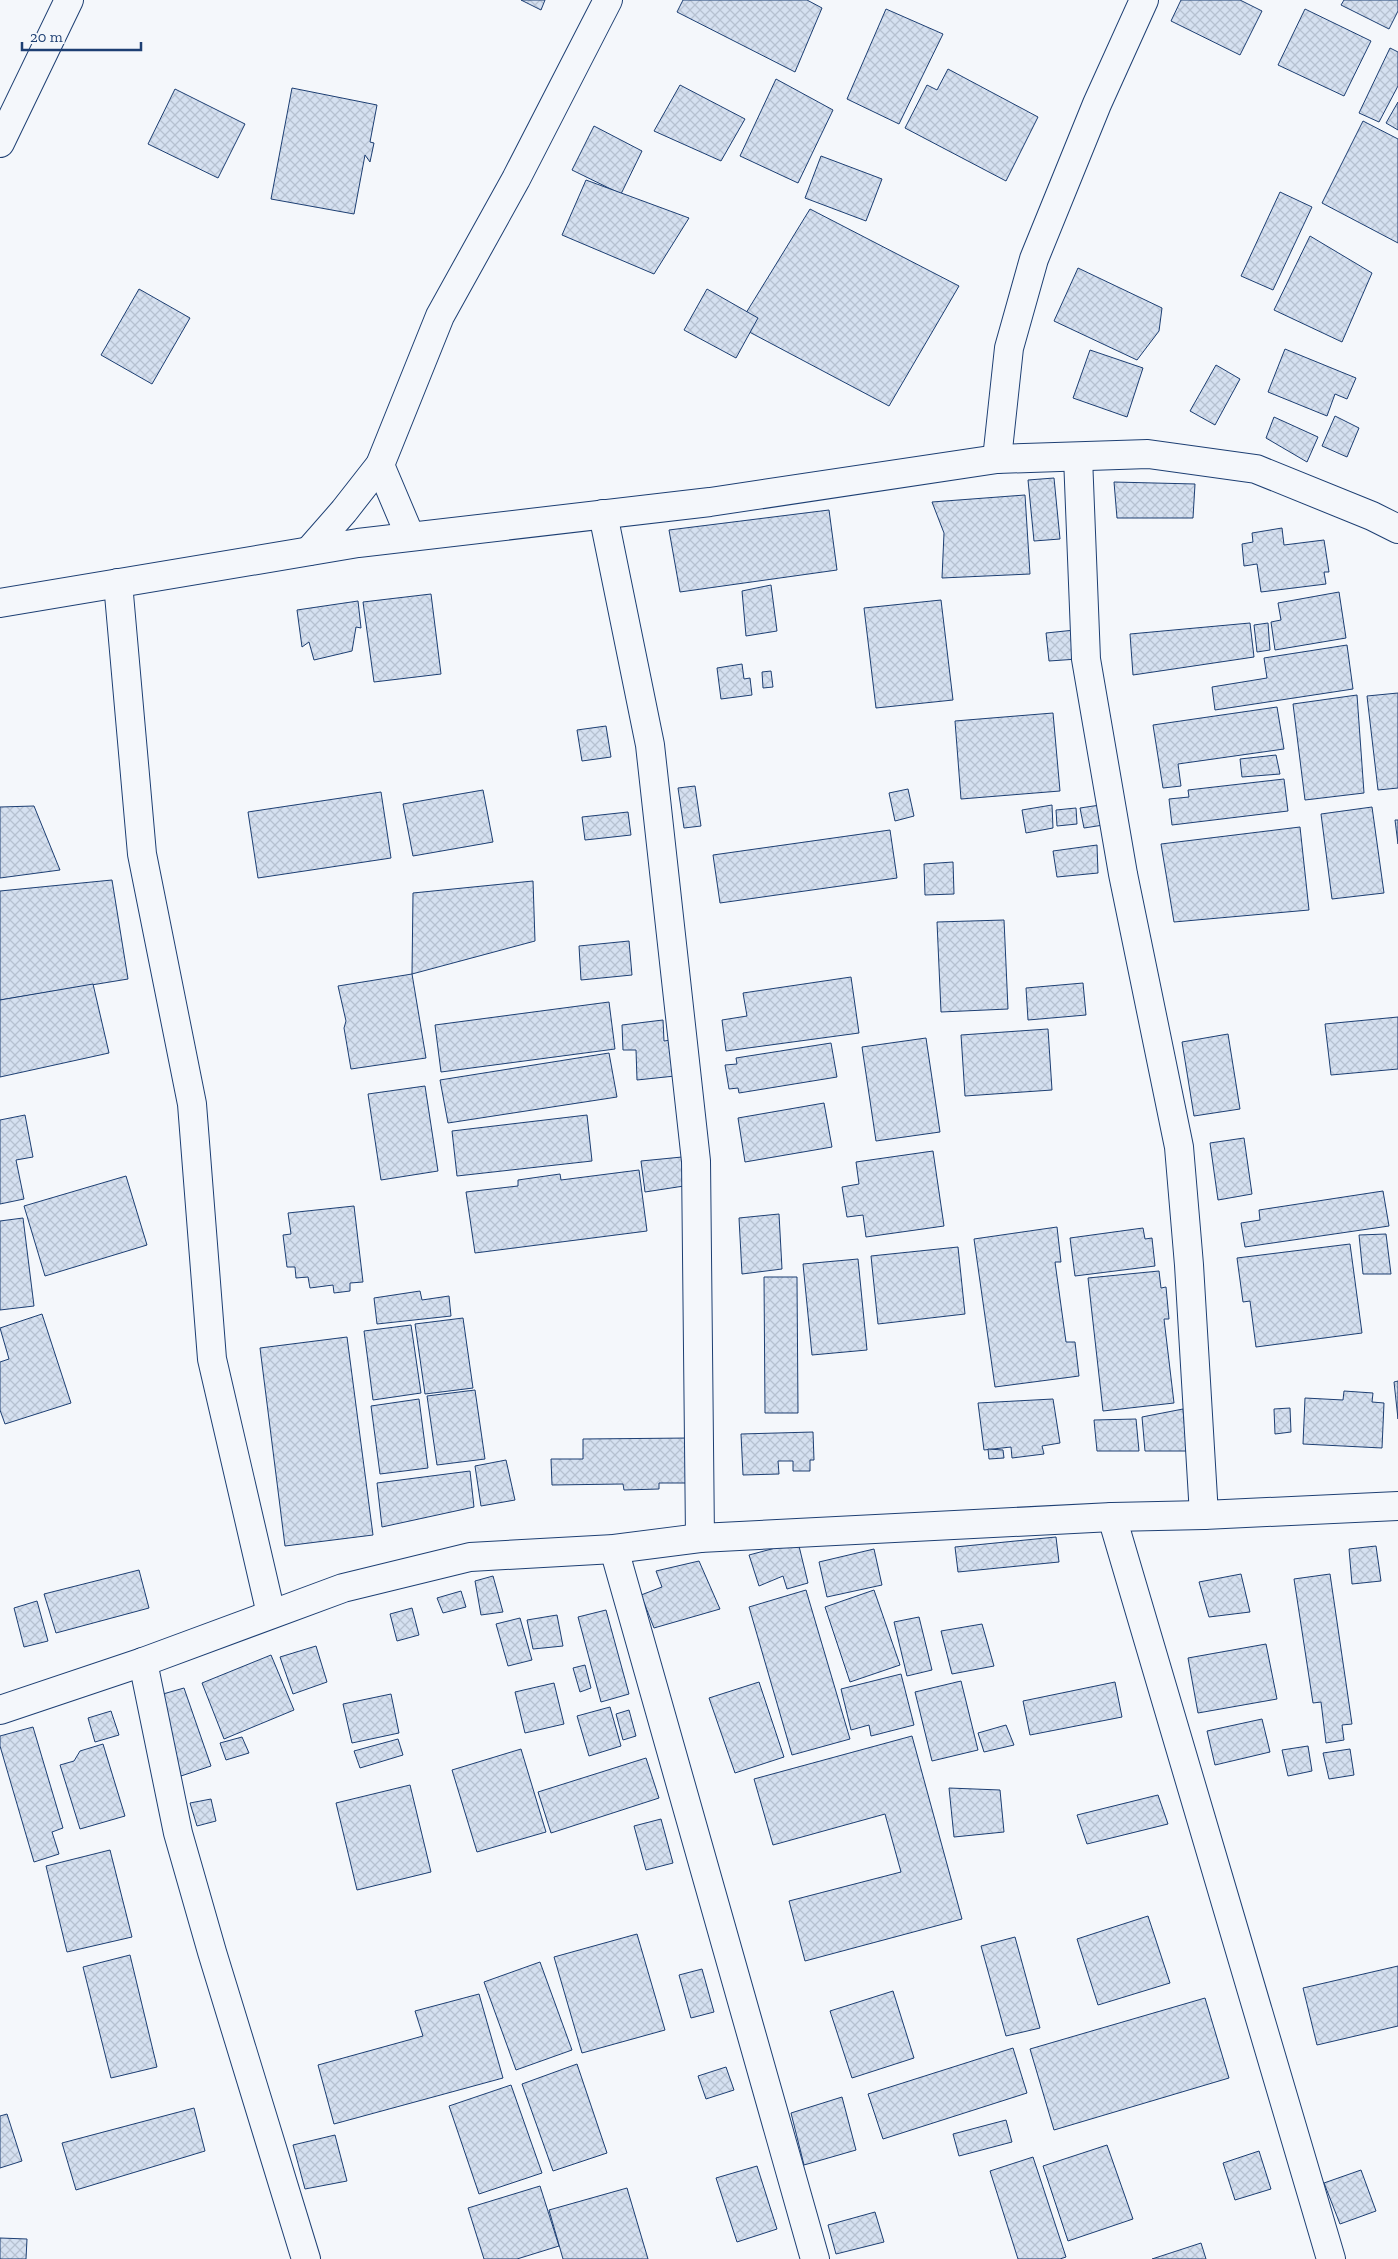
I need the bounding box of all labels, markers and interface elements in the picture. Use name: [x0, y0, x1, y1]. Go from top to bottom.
scale bar: [22, 20, 141, 52]
text: 20 m: [30, 28, 63, 46]

